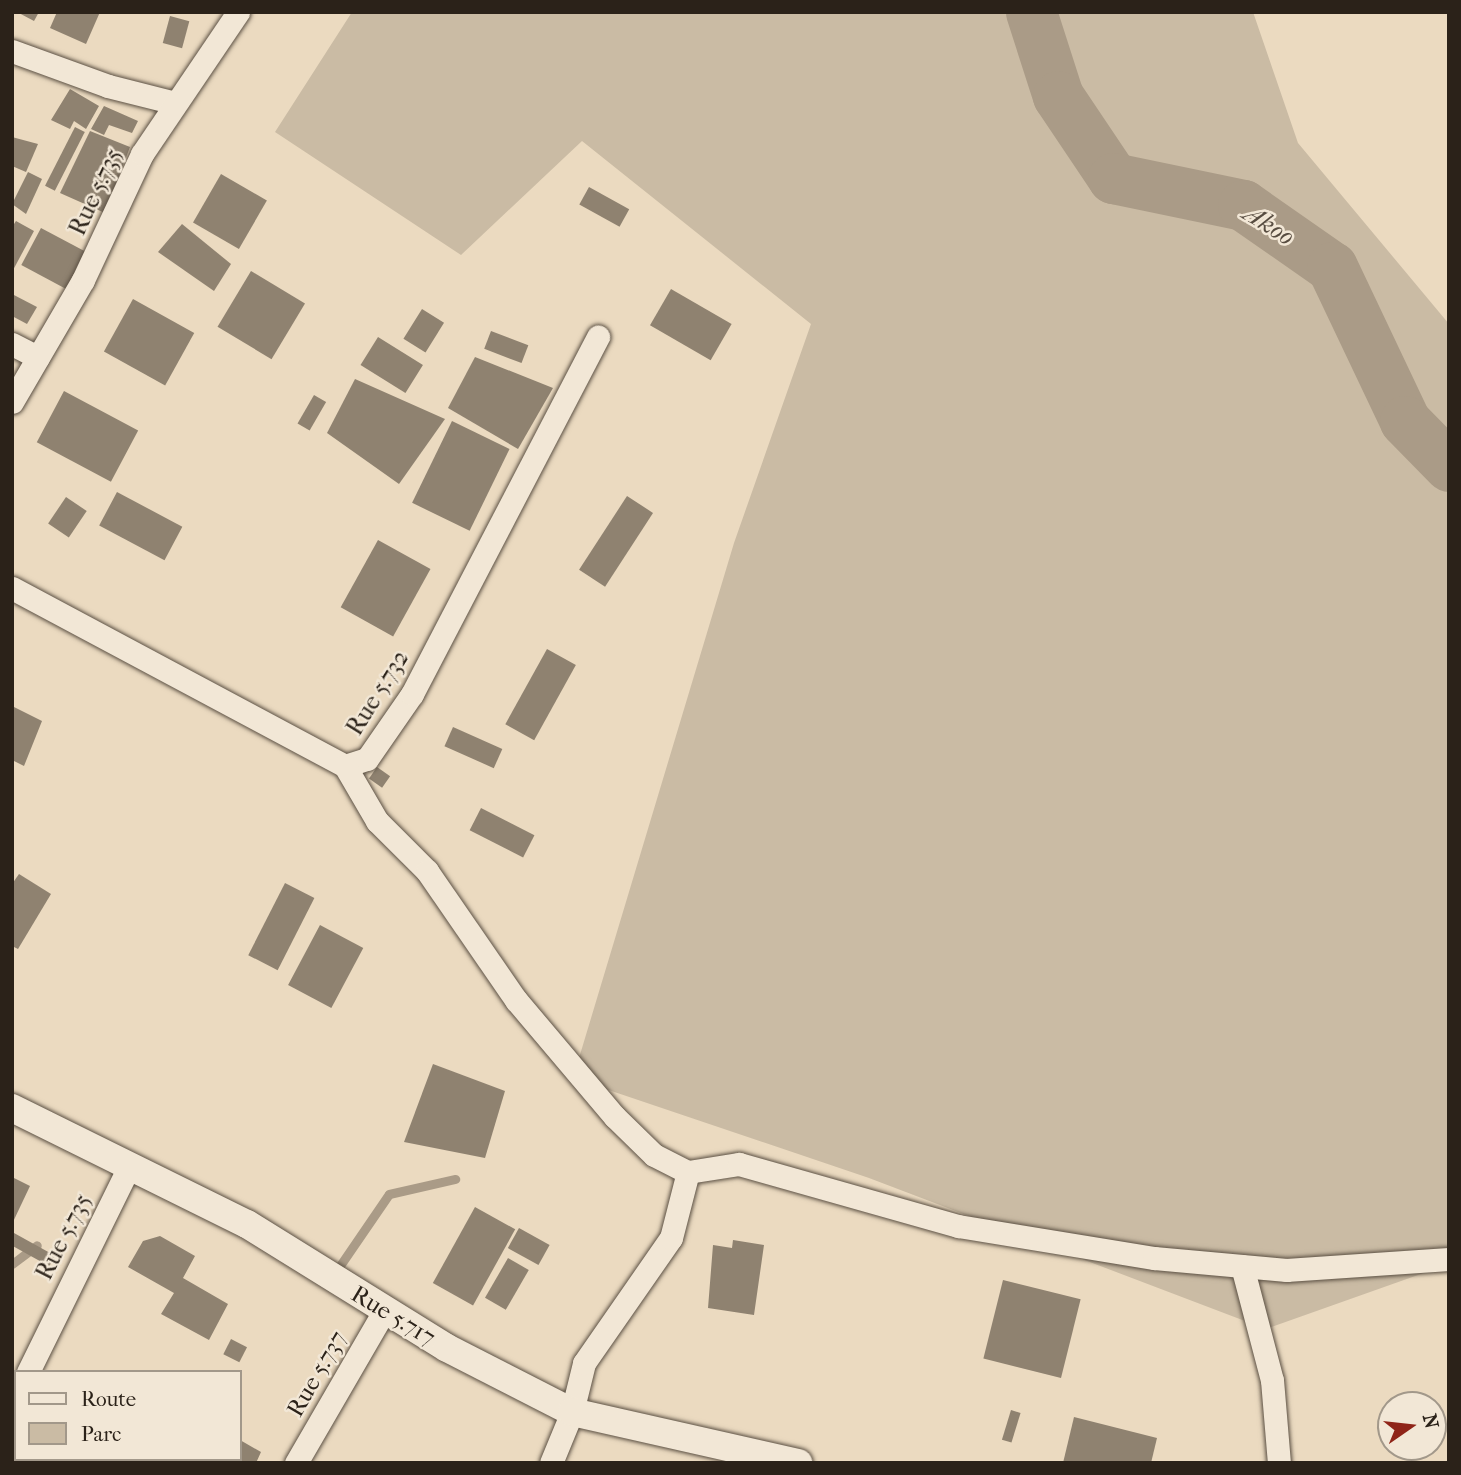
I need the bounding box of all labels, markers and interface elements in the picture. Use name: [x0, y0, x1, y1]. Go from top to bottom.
street label: Rue 5.735: [63, 144, 129, 240]
water label: Akoo: [1238, 198, 1300, 252]
street label: Rue 5.732: [341, 645, 415, 741]
street label: Rue 5.735: [30, 1189, 98, 1285]
street label: Rue 5.717: [346, 1280, 440, 1352]
street label: Rue 5.737: [281, 1326, 353, 1422]
legend: [14, 1370, 242, 1461]
text: Route: [81, 1387, 136, 1411]
north arrow: [1377, 1391, 1447, 1461]
text: N: [1418, 1412, 1443, 1431]
text: Parc: [81, 1422, 121, 1446]

